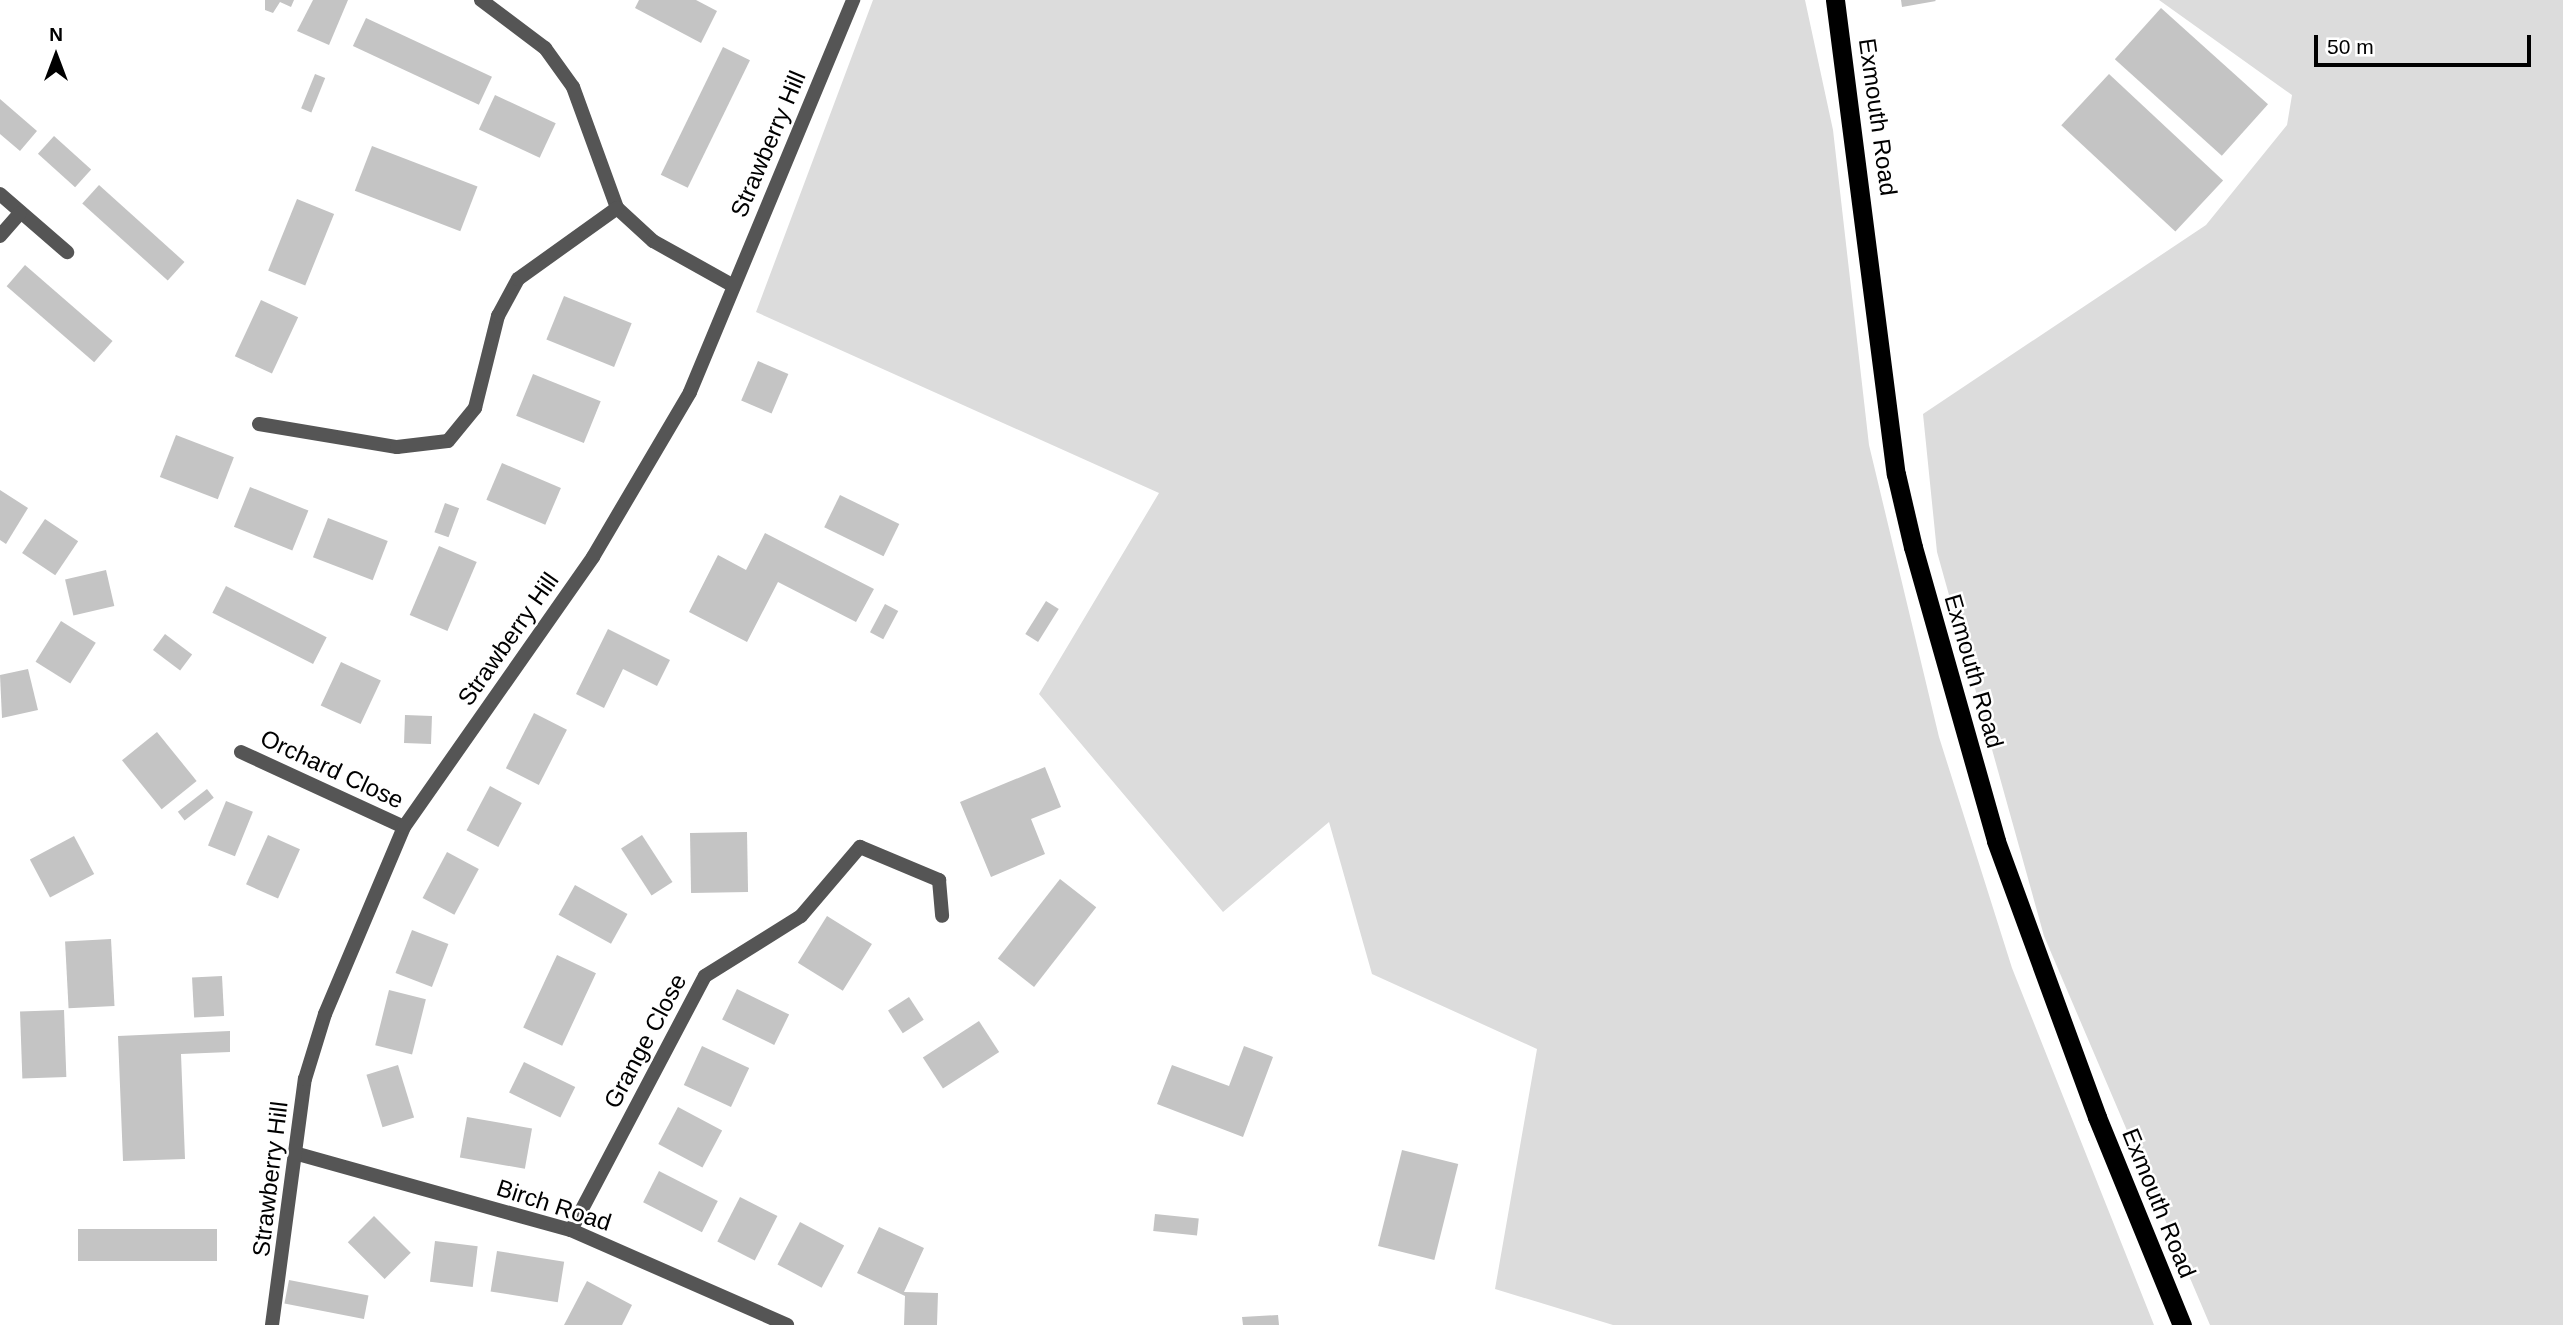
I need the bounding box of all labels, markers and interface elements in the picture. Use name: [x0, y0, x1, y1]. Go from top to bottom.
north arrow: [21, 21, 91, 91]
scale bar: [2318, 21, 2535, 65]
text: N: [49, 24, 63, 45]
text: 50 m: [2327, 35, 2374, 58]
street label: Exmouth Road: [1853, 36, 1903, 198]
street label: Strawberry Hill: [724, 67, 812, 221]
street label: Strawberry Hill: [451, 567, 565, 711]
street label: Exmouth Road: [1938, 591, 2010, 751]
street label: Orchard Close: [256, 723, 408, 815]
street label: Grange Close: [598, 969, 692, 1113]
street label: Strawberry Hill: [246, 1100, 294, 1258]
street label: Exmouth Road: [2116, 1124, 2202, 1282]
street label: Birch Road: [493, 1173, 615, 1237]

